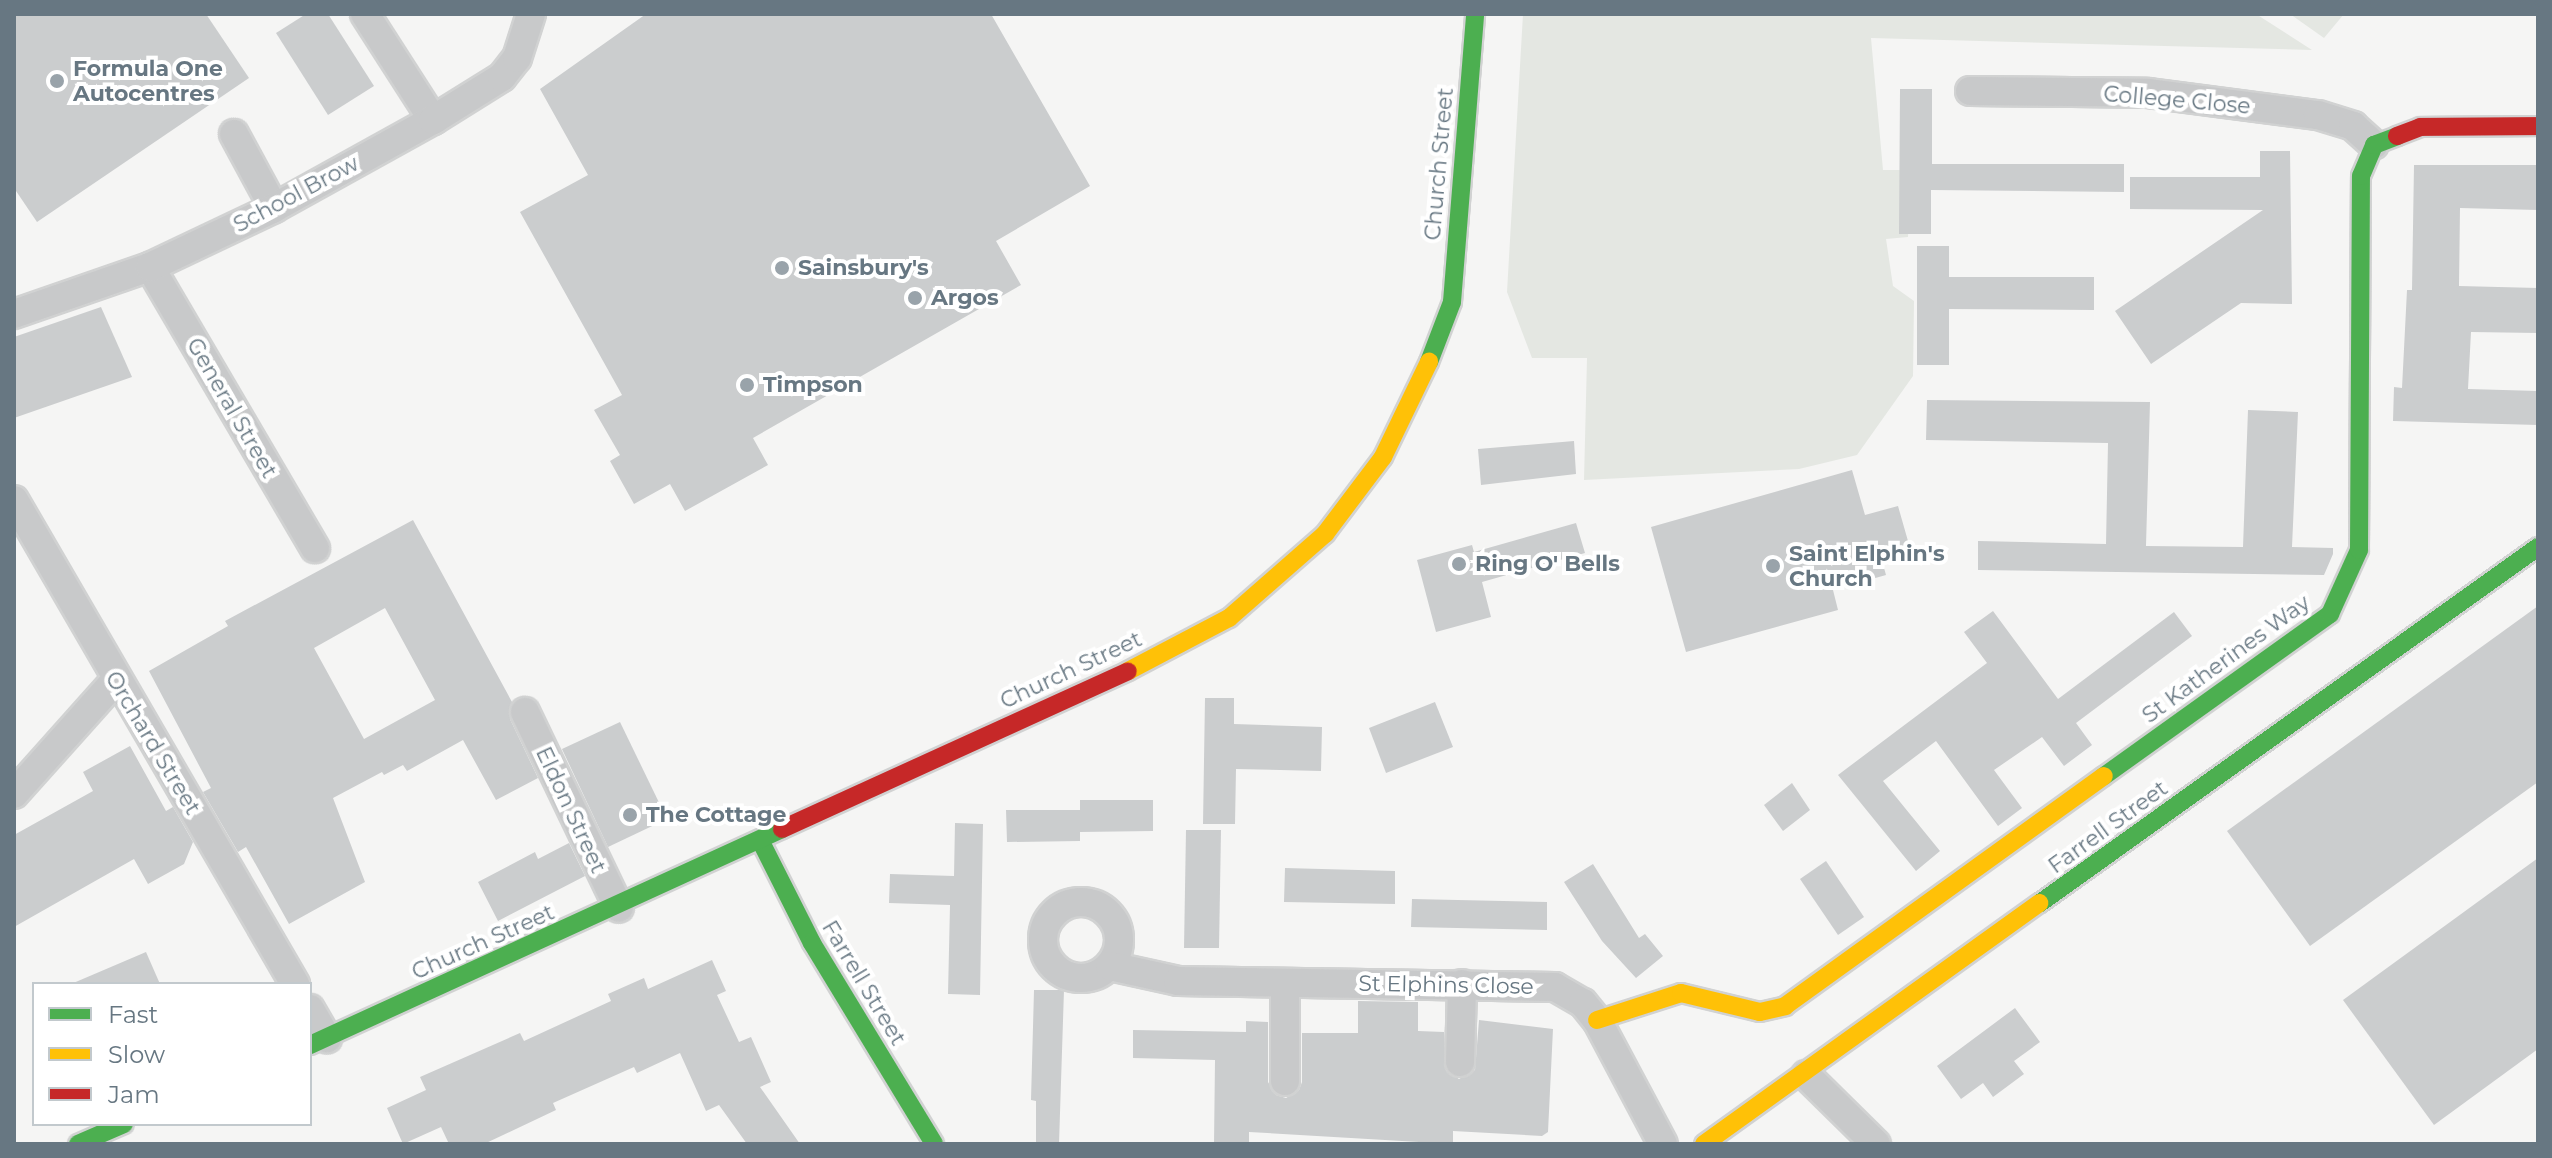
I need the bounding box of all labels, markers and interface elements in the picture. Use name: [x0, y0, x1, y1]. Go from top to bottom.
place label: Formula One Autocentres: [73, 55, 223, 106]
marker: Formula One Autocentres: [48, 72, 66, 90]
street label: College Close: [2102, 80, 2252, 120]
street label: Church Street: [1419, 87, 1459, 241]
street label: School Brow: [229, 150, 363, 238]
place label: Sainsbury's: [798, 255, 929, 281]
marker: Sainsbury's: [773, 259, 791, 277]
place label: Argos: [931, 285, 999, 311]
marker: Argos: [906, 289, 924, 307]
street label: General Street: [181, 333, 283, 483]
place label: Timpson: [763, 372, 863, 398]
marker: Timpson: [738, 376, 756, 394]
place label: Saint Elphin's Church: [1789, 540, 1945, 592]
place label: Ring O' Bells: [1475, 551, 1620, 577]
marker: Ring O' Bells: [1450, 555, 1468, 573]
marker: Saint Elphin's Church: [1764, 557, 1782, 575]
street label: St Katherines Way: [2137, 589, 2315, 729]
street label: Church Street: [996, 626, 1146, 714]
street label: Orchard Street: [100, 666, 206, 820]
street label: Eldon Street: [530, 743, 612, 877]
street label: Farrell Street: [2043, 775, 2173, 879]
place label: The Cottage: [646, 802, 786, 828]
marker: The Cottage: [621, 806, 639, 824]
street label: Church Street: [408, 899, 558, 985]
street label: Farrell Street: [816, 916, 912, 1050]
street label: St Elphins Close: [1358, 970, 1534, 1000]
legend: [32, 982, 312, 1126]
text: Fast: [108, 1000, 158, 1029]
text: Slow: [108, 1040, 165, 1069]
text: Jam: [108, 1080, 160, 1109]

